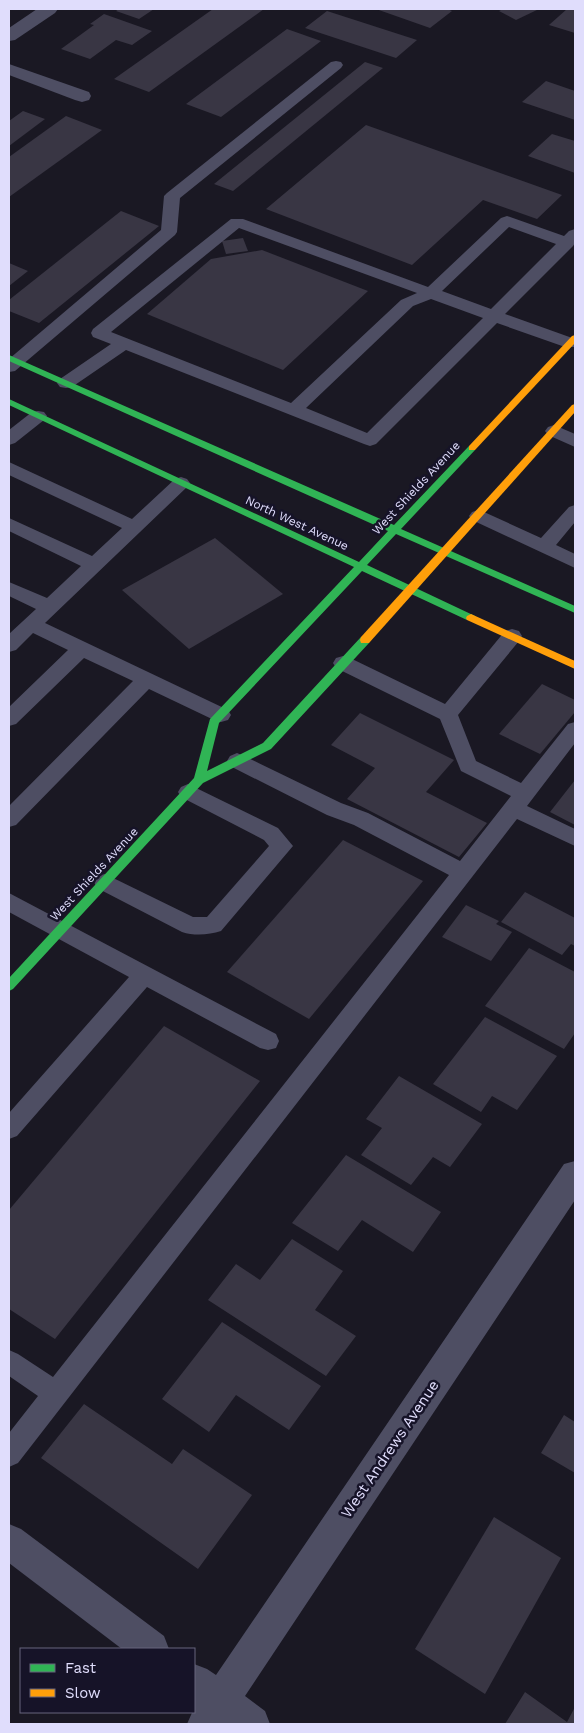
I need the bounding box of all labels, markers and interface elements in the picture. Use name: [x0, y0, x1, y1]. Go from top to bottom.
street label: West Shields Avenue: [369, 438, 463, 538]
street label: North West Avenue: [243, 493, 351, 553]
street label: West Shields Avenue: [47, 824, 141, 924]
street label: West Andrews Avenue: [337, 1377, 443, 1521]
legend: [20, 1648, 195, 1713]
text: Fast: [65, 1659, 97, 1677]
text: Slow: [65, 1684, 101, 1702]

